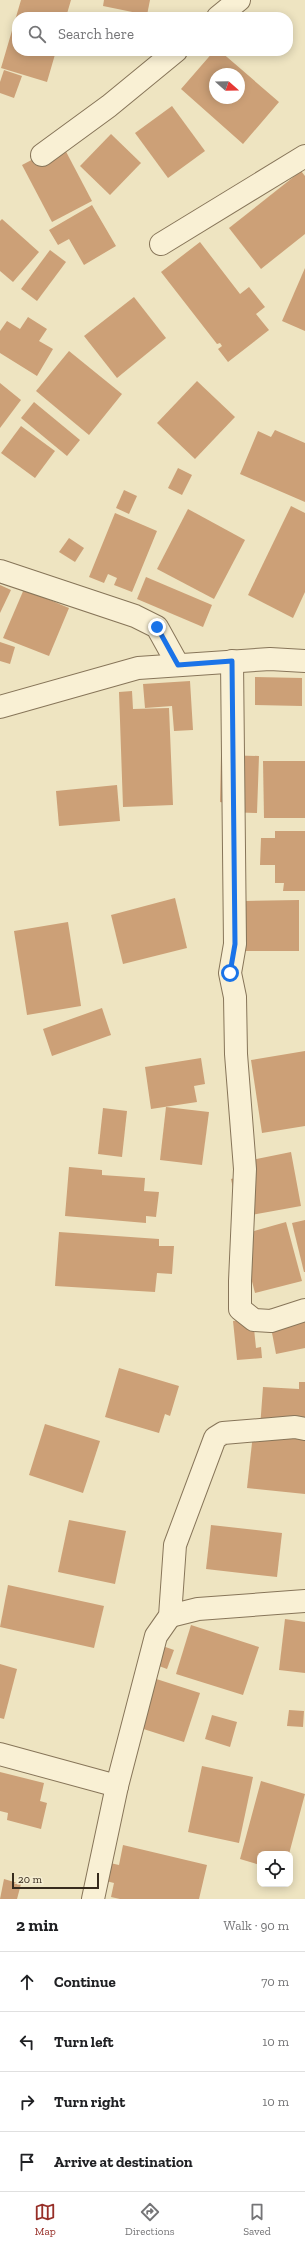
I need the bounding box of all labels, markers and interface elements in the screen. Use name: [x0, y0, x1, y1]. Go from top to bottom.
search box: [12, 12, 293, 56]
icon: search: [26, 23, 48, 45]
text: Search here: [58, 25, 134, 43]
north arrow: [209, 68, 245, 104]
route end: [148, 618, 166, 636]
route start: [221, 964, 239, 982]
map controls: [257, 1851, 293, 1887]
button: locate: [257, 1851, 293, 1887]
scale bar: [12, 1871, 99, 1890]
text: 20 m: [18, 1873, 42, 1886]
text: 2 min: [16, 1915, 58, 1935]
text: Walk · 90 m: [224, 1918, 289, 1933]
icon: ahead: [16, 1971, 38, 1993]
text: Continue: [54, 1973, 116, 1991]
text: 70 m: [261, 1974, 289, 1989]
icon: left: [16, 2031, 38, 2053]
text: Turn left: [54, 2033, 114, 2051]
text: 10 m: [262, 2034, 289, 2049]
icon: right: [16, 2091, 38, 2113]
text: Turn right: [54, 2093, 125, 2111]
text: 10 m: [262, 2094, 289, 2109]
icon: arrive: [16, 2151, 38, 2173]
text: Arrive at destination: [54, 2153, 193, 2171]
tab: Map: [34, 2201, 56, 2238]
tab: Directions: [125, 2201, 175, 2238]
tab: Saved: [243, 2201, 271, 2238]

